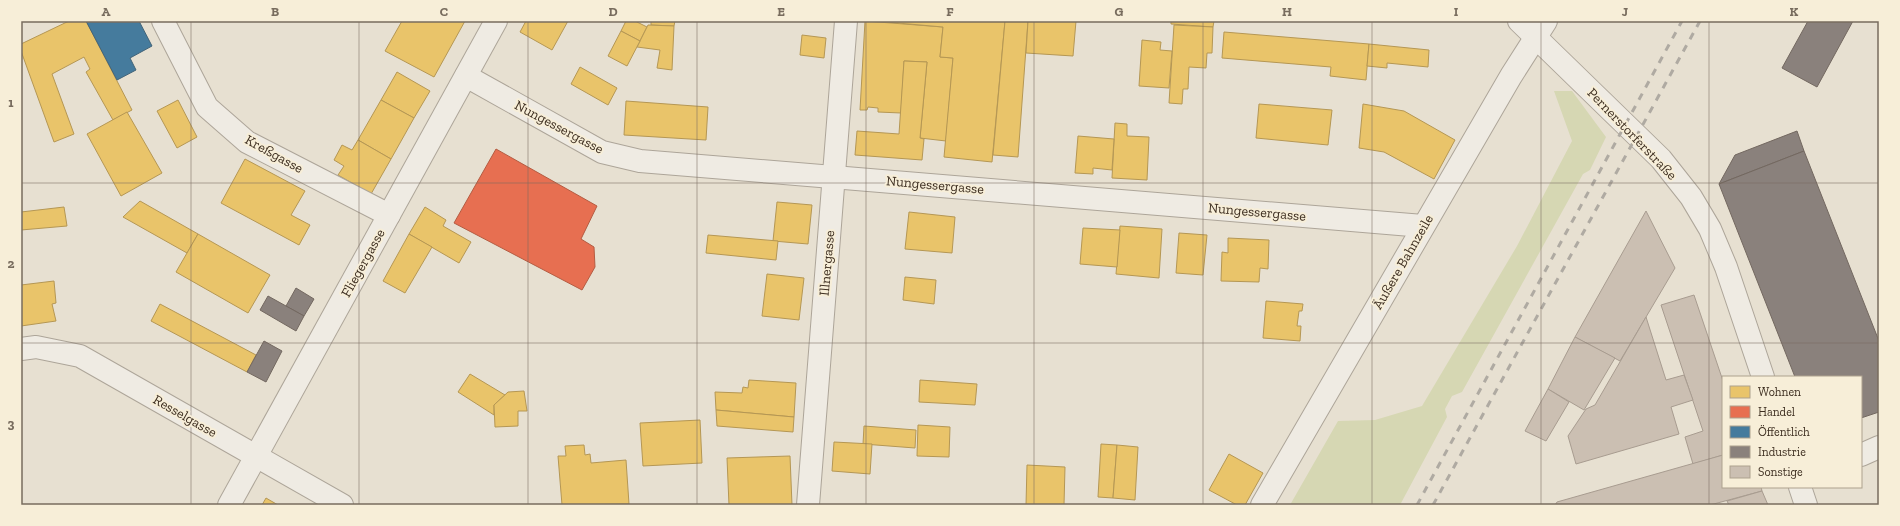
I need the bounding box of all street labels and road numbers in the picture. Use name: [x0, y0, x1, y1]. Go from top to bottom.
street label: Pernerstorferstraße: [1584, 84, 1681, 184]
street label: Nungessergasse: [512, 96, 607, 158]
street label: Kreßgasse: [242, 131, 306, 177]
street label: Nungessergasse: [885, 172, 985, 198]
street label: Nungessergasse: [1207, 199, 1307, 225]
street label: Äußere Bahnzeile: [1369, 211, 1437, 312]
street label: Fliegergasse: [337, 226, 389, 300]
street label: Illnergasse: [816, 229, 838, 296]
street label: Resselgasse: [150, 391, 220, 441]

